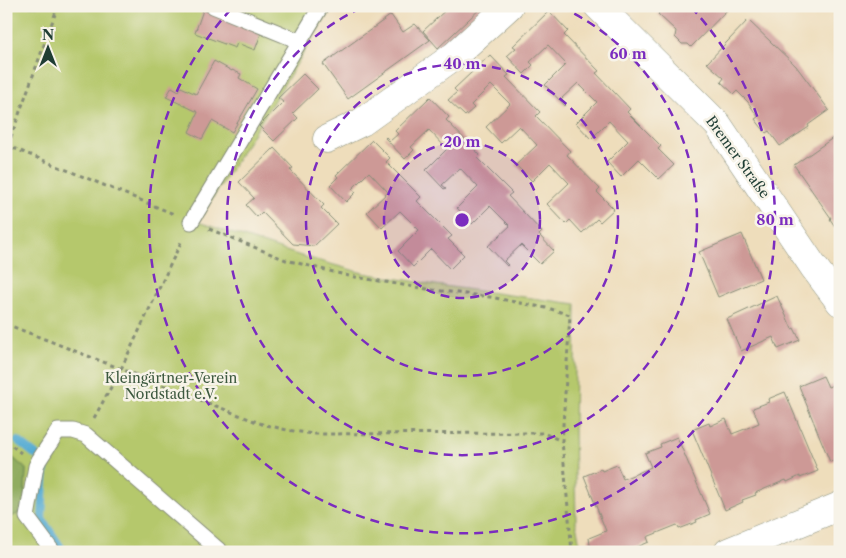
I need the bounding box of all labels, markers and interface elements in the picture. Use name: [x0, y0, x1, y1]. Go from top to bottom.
north arrow: [22, 22, 72, 72]
text: N: [42, 26, 54, 44]
text: 60 m: [609, 44, 647, 63]
text: 40 m: [443, 54, 481, 73]
street label: Bremer Straße: [702, 112, 774, 202]
text: 20 m: [443, 132, 481, 151]
text: 80 m: [756, 210, 794, 229]
centre of rings: [453, 211, 471, 229]
park label: Kleingärtner-Verein Nordstadt e.V.: [105, 369, 237, 403]

